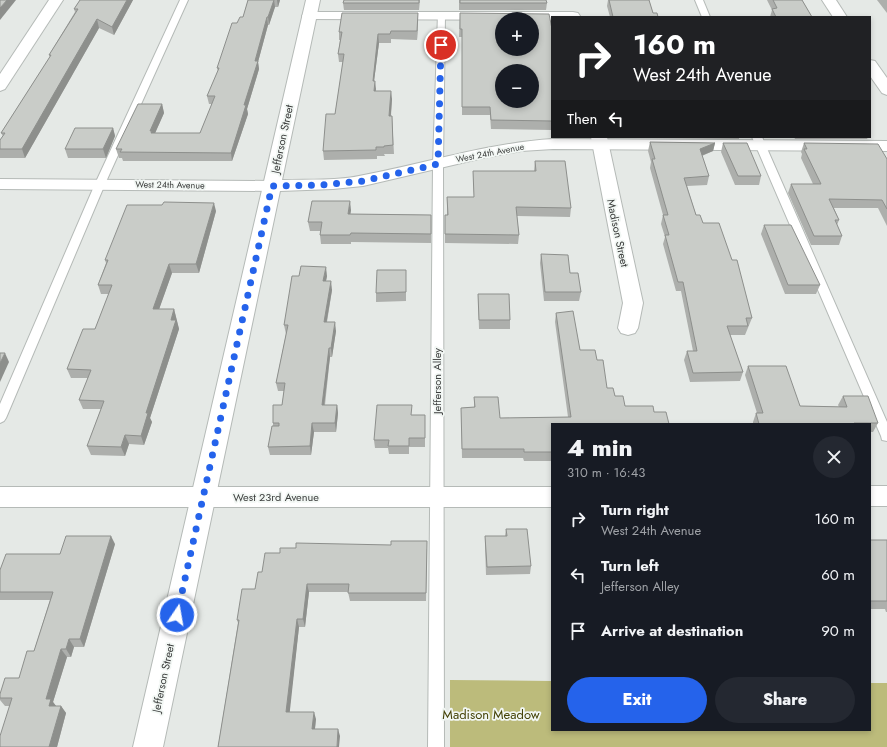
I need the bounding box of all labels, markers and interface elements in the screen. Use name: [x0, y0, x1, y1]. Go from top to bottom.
map controls: [495, 12, 539, 108]
button: +: [495, 12, 539, 56]
text: 160 m: [633, 24, 716, 65]
pin: [424, 28, 458, 62]
icon: right: [567, 32, 619, 84]
icon: arrive: [430, 34, 452, 56]
text: West 24th Avenue: [633, 62, 772, 88]
button: −: [495, 64, 539, 108]
street label: Jefferson Street: [267, 103, 297, 177]
text: Then: [567, 108, 597, 130]
icon: left: [605, 108, 627, 130]
street label: West 24th Avenue: [455, 139, 526, 166]
street label: West 24th Avenue: [135, 177, 205, 192]
street label: Madison Street: [603, 198, 633, 269]
street label: Jefferson Alley: [429, 348, 445, 416]
text: 4 min: [567, 430, 633, 465]
button: close: [813, 436, 855, 478]
text: 310 m · 16:43: [567, 463, 645, 482]
street label: West 23rd Avenue: [233, 489, 319, 505]
text: Turn right: [601, 499, 669, 521]
icon: right: [567, 508, 589, 530]
text: 160 m: [814, 508, 855, 530]
text: West 24th Avenue: [601, 521, 701, 540]
text: Turn left: [601, 555, 659, 577]
icon: left: [567, 564, 589, 586]
text: 60 m: [821, 564, 855, 586]
text: Jefferson Alley: [601, 577, 679, 596]
position arrow: [156, 594, 198, 636]
icon: arrive: [567, 620, 589, 642]
text: Arrive at destination: [601, 620, 743, 642]
text: 90 m: [821, 620, 855, 642]
street label: Jefferson Street: [148, 642, 178, 716]
button: Exit: [567, 677, 707, 723]
button: Share: [715, 677, 855, 723]
park label: Madison Meadow: [442, 705, 540, 724]

